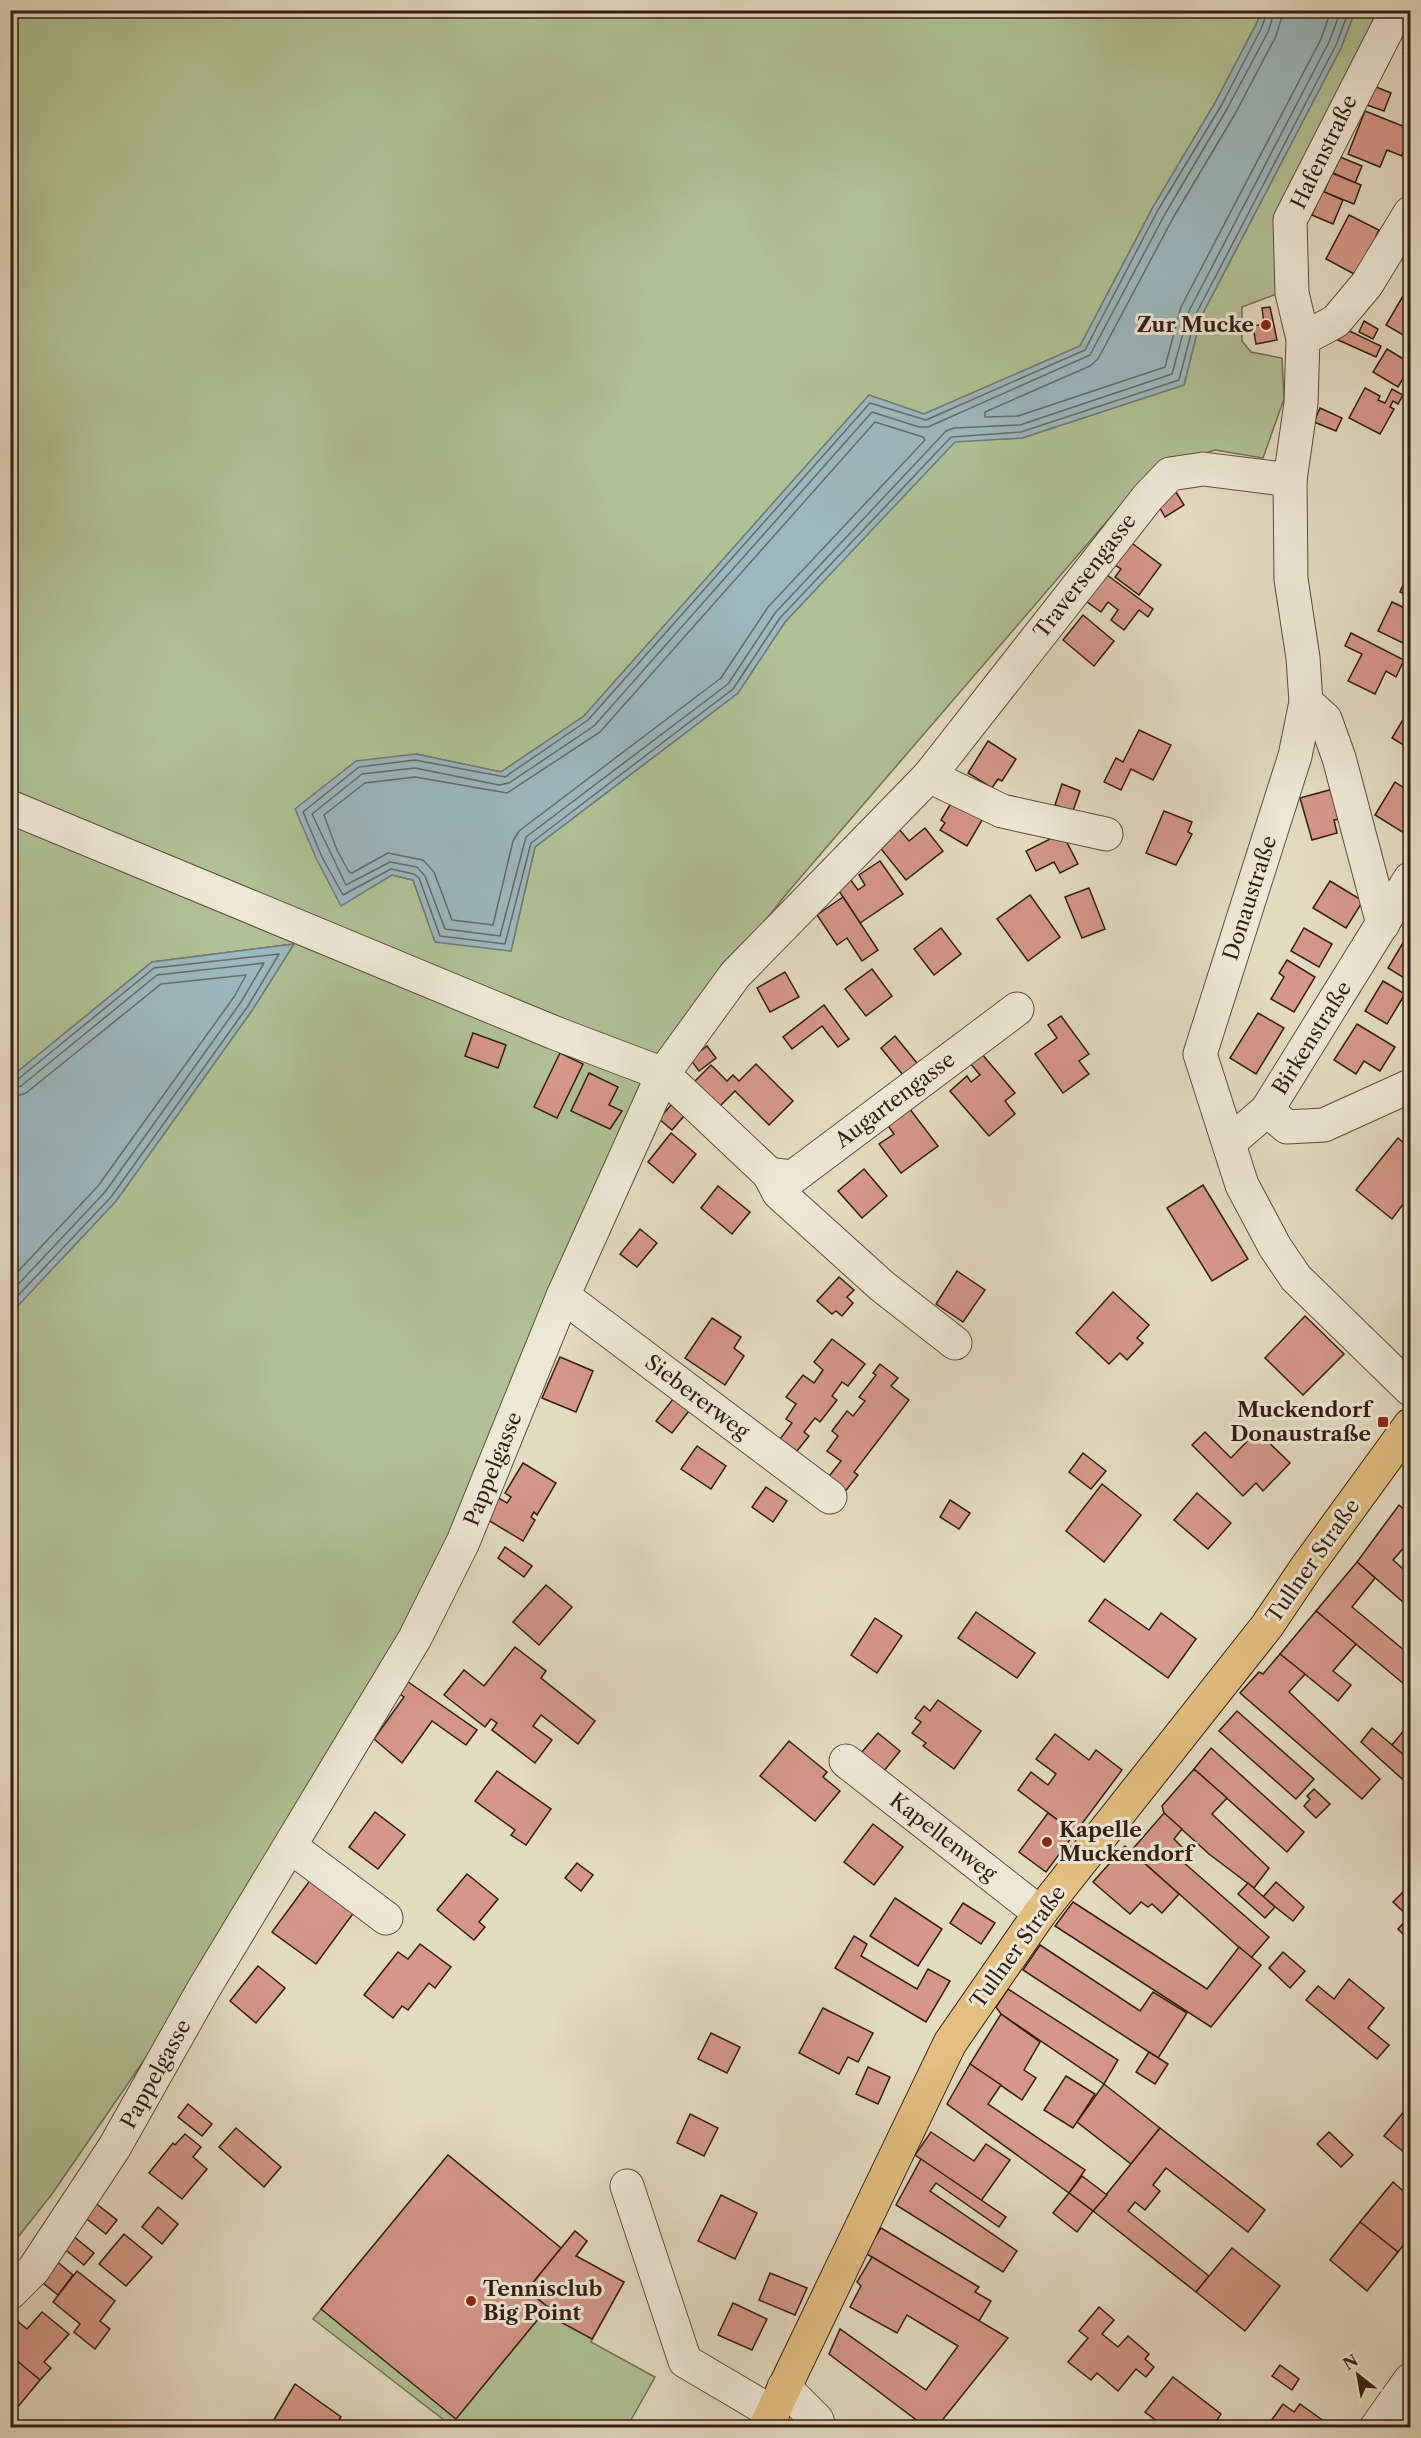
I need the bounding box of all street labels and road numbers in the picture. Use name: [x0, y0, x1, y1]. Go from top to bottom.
street label: Hafenstraße: [1285, 91, 1362, 213]
street label: Traversengasse: [1028, 508, 1141, 643]
street label: Donaustraße: [1218, 832, 1281, 963]
street label: Birkenstraße: [1267, 977, 1356, 1099]
street label: Augartengasse: [829, 1046, 960, 1153]
street label: Siebererweg: [640, 1349, 755, 1444]
street label: Pappelgasse: [458, 1408, 527, 1529]
street label: Tullner Straße: [1261, 1494, 1365, 1627]
street label: Kapellenweg: [885, 1787, 1002, 1887]
street label: Tullner Straße: [965, 1880, 1070, 2013]
street label: Pappelgasse: [115, 2015, 196, 2133]

